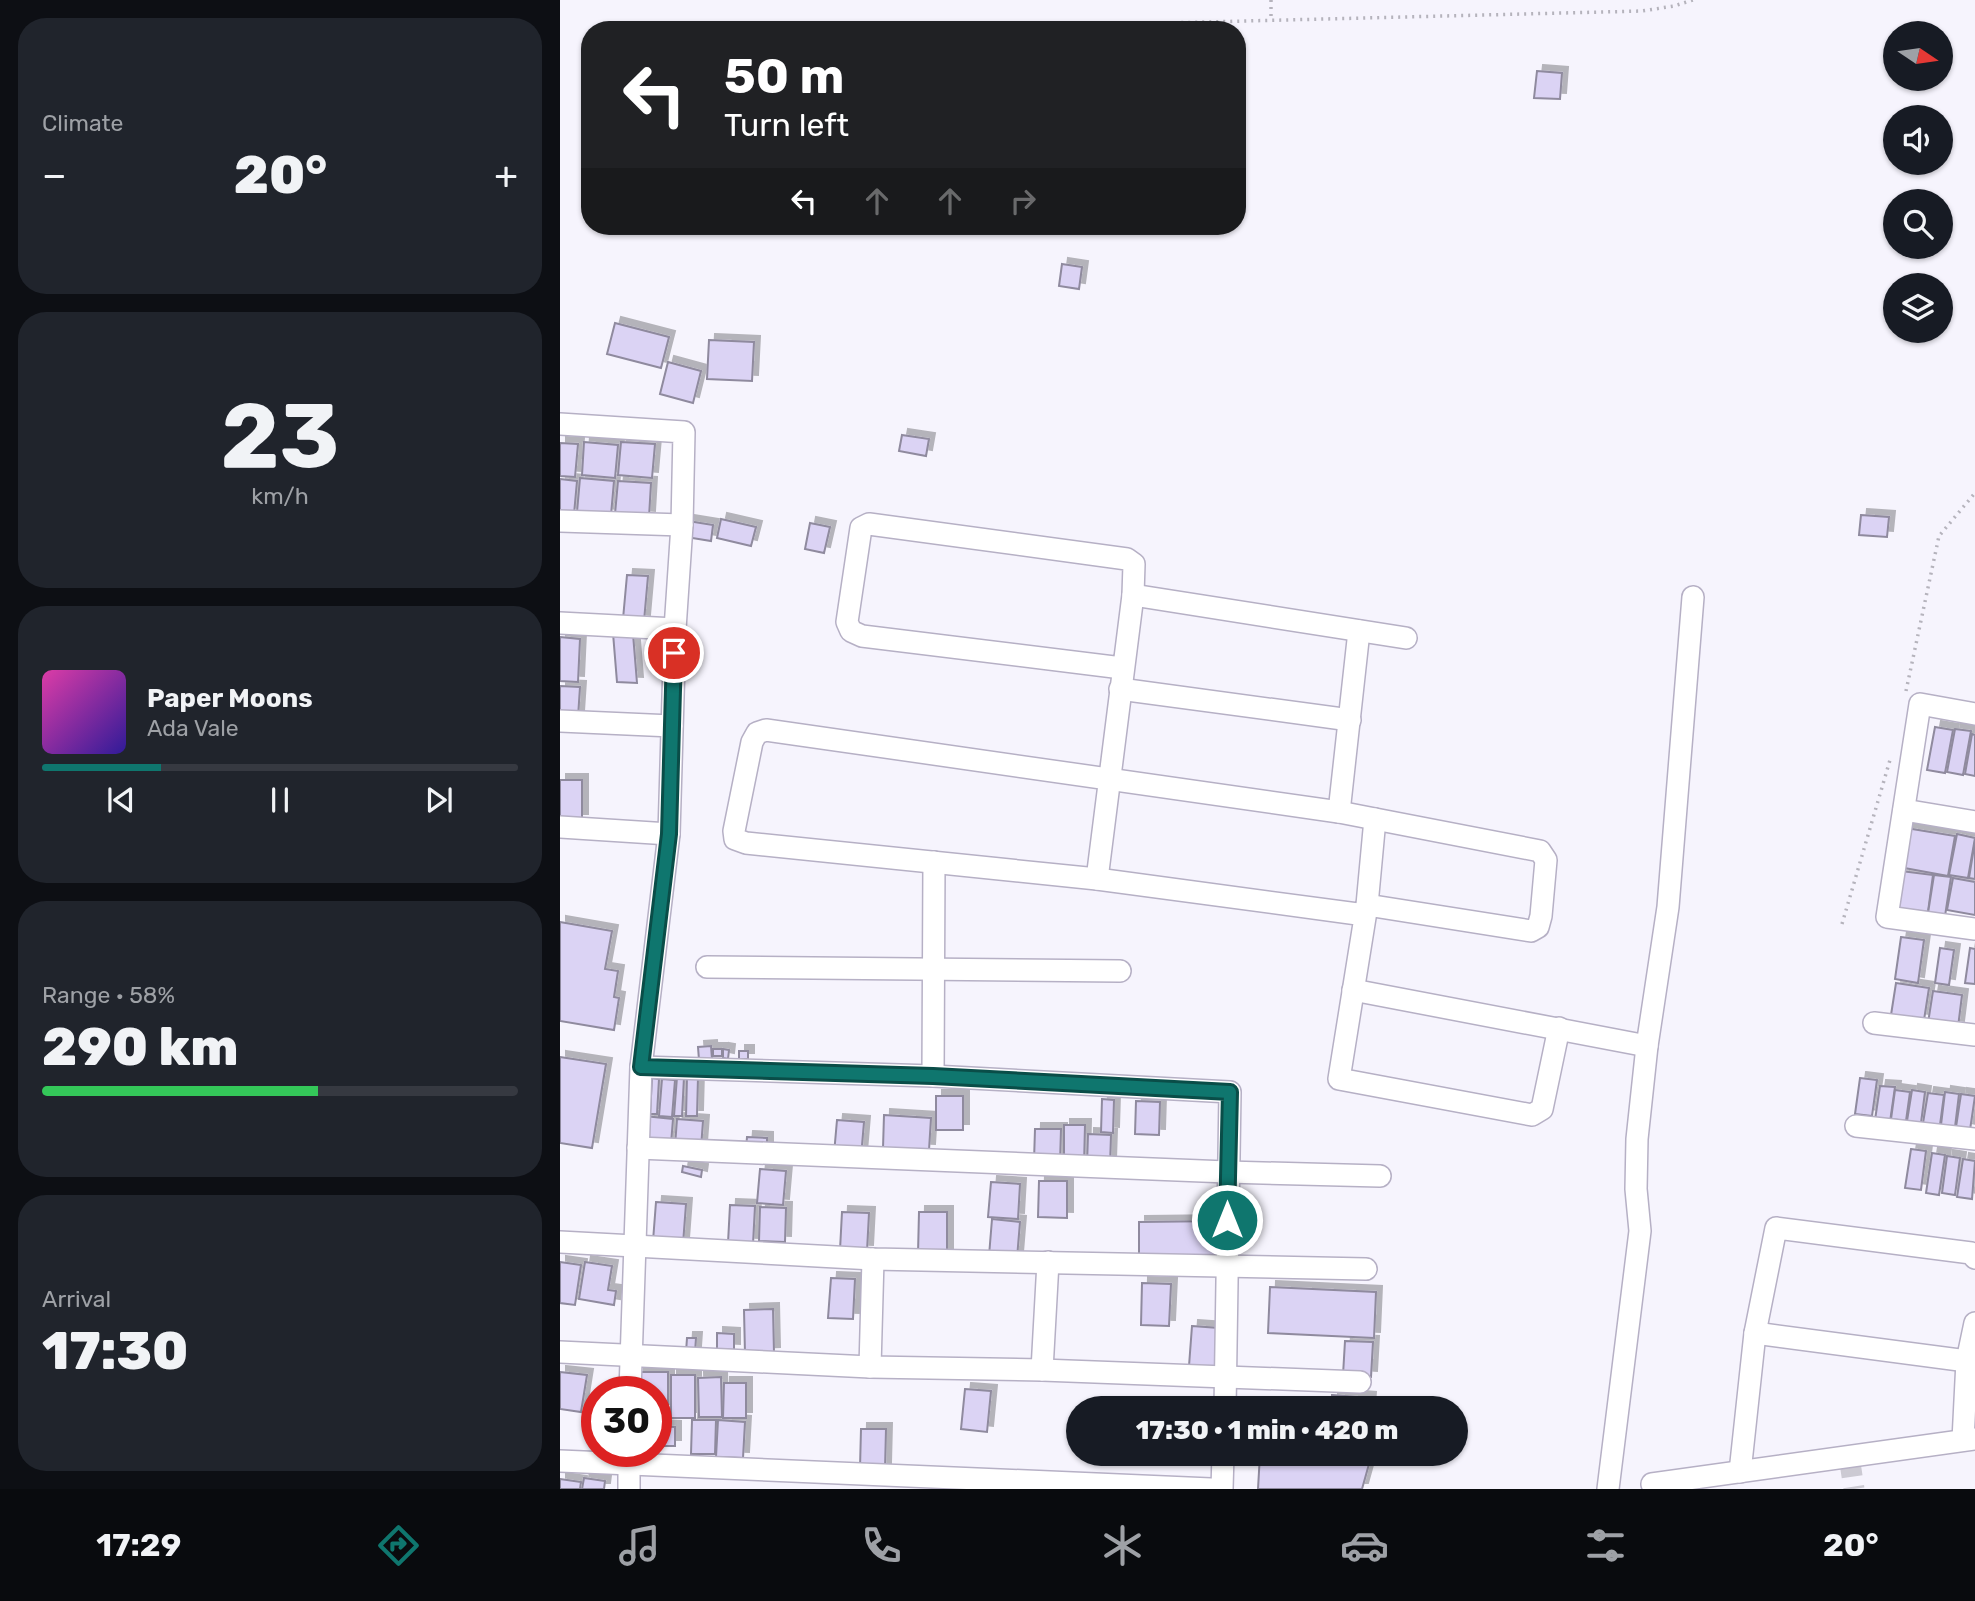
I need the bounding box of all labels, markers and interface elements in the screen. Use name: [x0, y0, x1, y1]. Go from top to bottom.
north arrow: [1883, 21, 1953, 91]
map controls: [1883, 21, 1953, 343]
text: 50 m: [724, 47, 844, 105]
icon: left: [609, 49, 700, 140]
button: sound: [1883, 105, 1953, 175]
text: Turn left: [724, 106, 849, 144]
text: Climate: [42, 109, 123, 137]
text: 20°: [234, 144, 327, 206]
text: −: [42, 152, 67, 198]
text: +: [494, 152, 518, 198]
icon: left: [785, 182, 823, 220]
icon: ahead: [858, 182, 896, 220]
icon: ahead: [931, 182, 969, 220]
icon: right: [1004, 182, 1042, 220]
button: search: [1883, 189, 1953, 259]
button: layers: [1883, 273, 1953, 343]
text: 23: [220, 382, 340, 490]
text: km/h: [251, 482, 309, 510]
pin: [644, 623, 704, 683]
icon: arrive: [655, 634, 693, 672]
text: Paper Moons: [147, 683, 313, 714]
text: Ada Vale: [147, 714, 239, 742]
icon: previous: [102, 781, 140, 819]
icon: pause: [261, 781, 299, 819]
icon: next: [420, 781, 458, 819]
text: Range · 58%: [42, 981, 175, 1009]
text: 290 km: [42, 1016, 239, 1078]
position arrow: [1190, 1183, 1264, 1257]
text: Arrival: [42, 1285, 111, 1313]
text: 17:30: [42, 1320, 188, 1382]
speed limit sign: 30: [581, 1376, 672, 1467]
text: 17:30 · 1 min · 420 m: [1136, 1415, 1398, 1446]
icon: directions: [374, 1521, 423, 1570]
icon: music: [615, 1521, 664, 1570]
icon: phone: [857, 1521, 906, 1570]
icon: climate: [1098, 1521, 1147, 1570]
icon: car: [1340, 1521, 1389, 1570]
icon: filters: [1581, 1521, 1630, 1570]
text: 17:29: [96, 1526, 181, 1564]
text: 20°: [1823, 1526, 1879, 1564]

